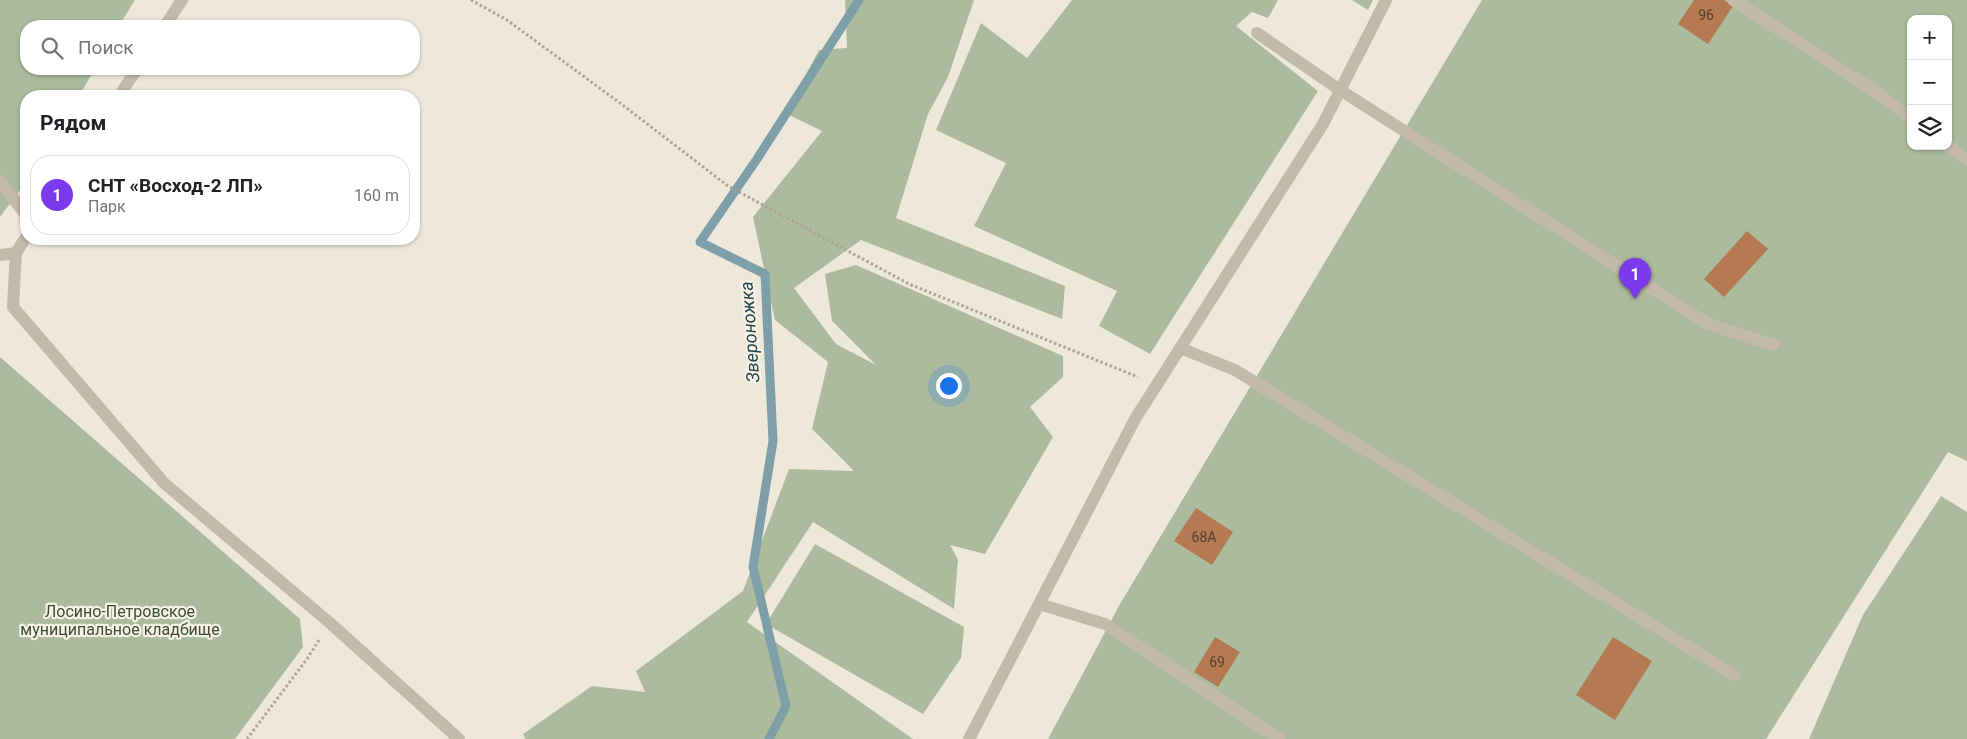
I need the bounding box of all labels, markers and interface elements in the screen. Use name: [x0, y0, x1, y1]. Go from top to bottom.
house number: 96: [1698, 7, 1714, 23]
map controls: [1907, 15, 1952, 150]
button: +: [1907, 15, 1952, 60]
search box: [20, 20, 420, 75]
icon: search: [38, 34, 66, 62]
text: Поиск: [78, 36, 134, 59]
button: −: [1907, 60, 1952, 105]
button: layers: [1907, 105, 1952, 150]
text: Рядом: [40, 111, 106, 135]
text: СНТ «Восход-2 ЛП»: [88, 174, 263, 197]
text: 1: [52, 186, 62, 205]
text: 160 m: [354, 186, 399, 205]
text: Парк: [88, 197, 126, 216]
pin: 1: [1619, 258, 1651, 299]
water label: Звероножка: [735, 281, 764, 383]
your location: [936, 373, 962, 399]
house number: 68А: [1192, 529, 1216, 545]
park label: Лосино-Петровское муниципальное кладбище: [20, 602, 220, 639]
house number: 69: [1209, 654, 1225, 670]

